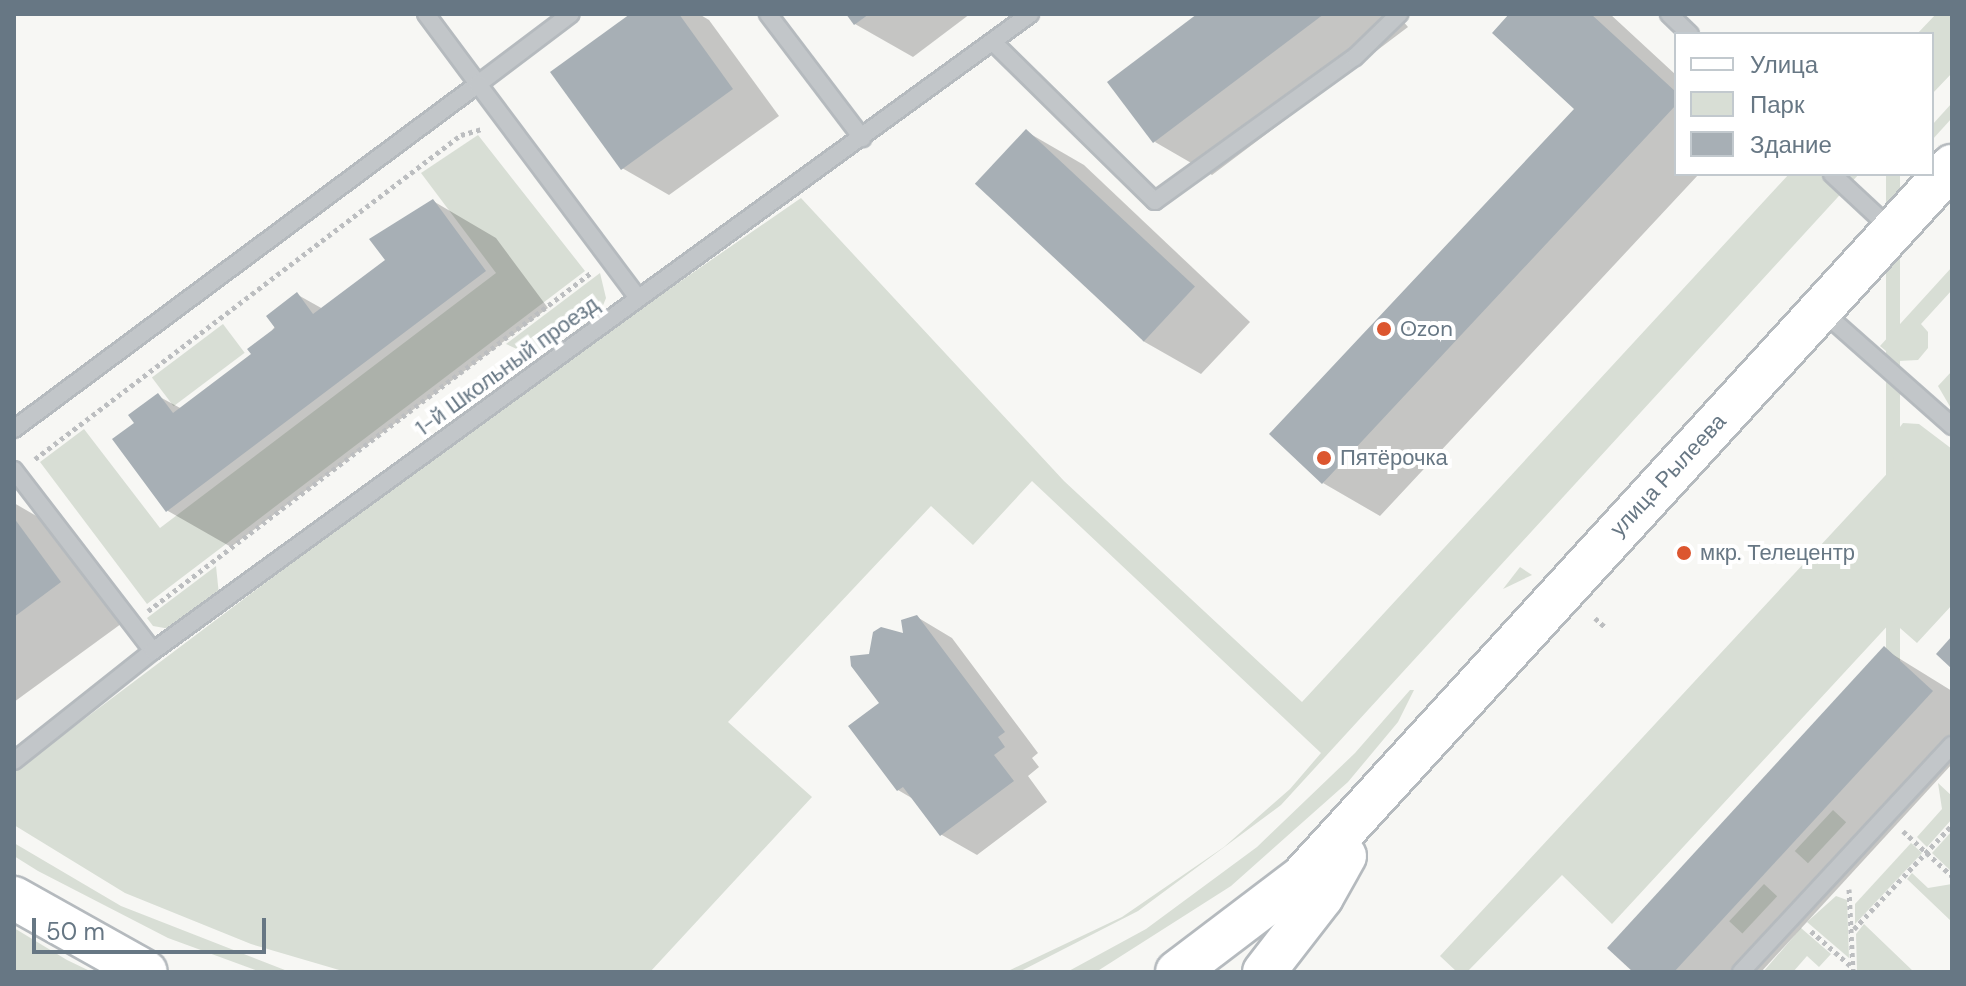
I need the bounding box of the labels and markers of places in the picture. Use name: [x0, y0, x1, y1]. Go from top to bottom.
place label: Ozon: [1400, 316, 1453, 342]
marker: Ozon: [1375, 320, 1393, 338]
place label: Пятёрочка: [1340, 445, 1448, 471]
marker: Пятёрочка: [1315, 449, 1333, 467]
place label: мкр. Телецентр: [1700, 540, 1855, 566]
marker: мкр. Телецентр: [1675, 544, 1693, 562]

